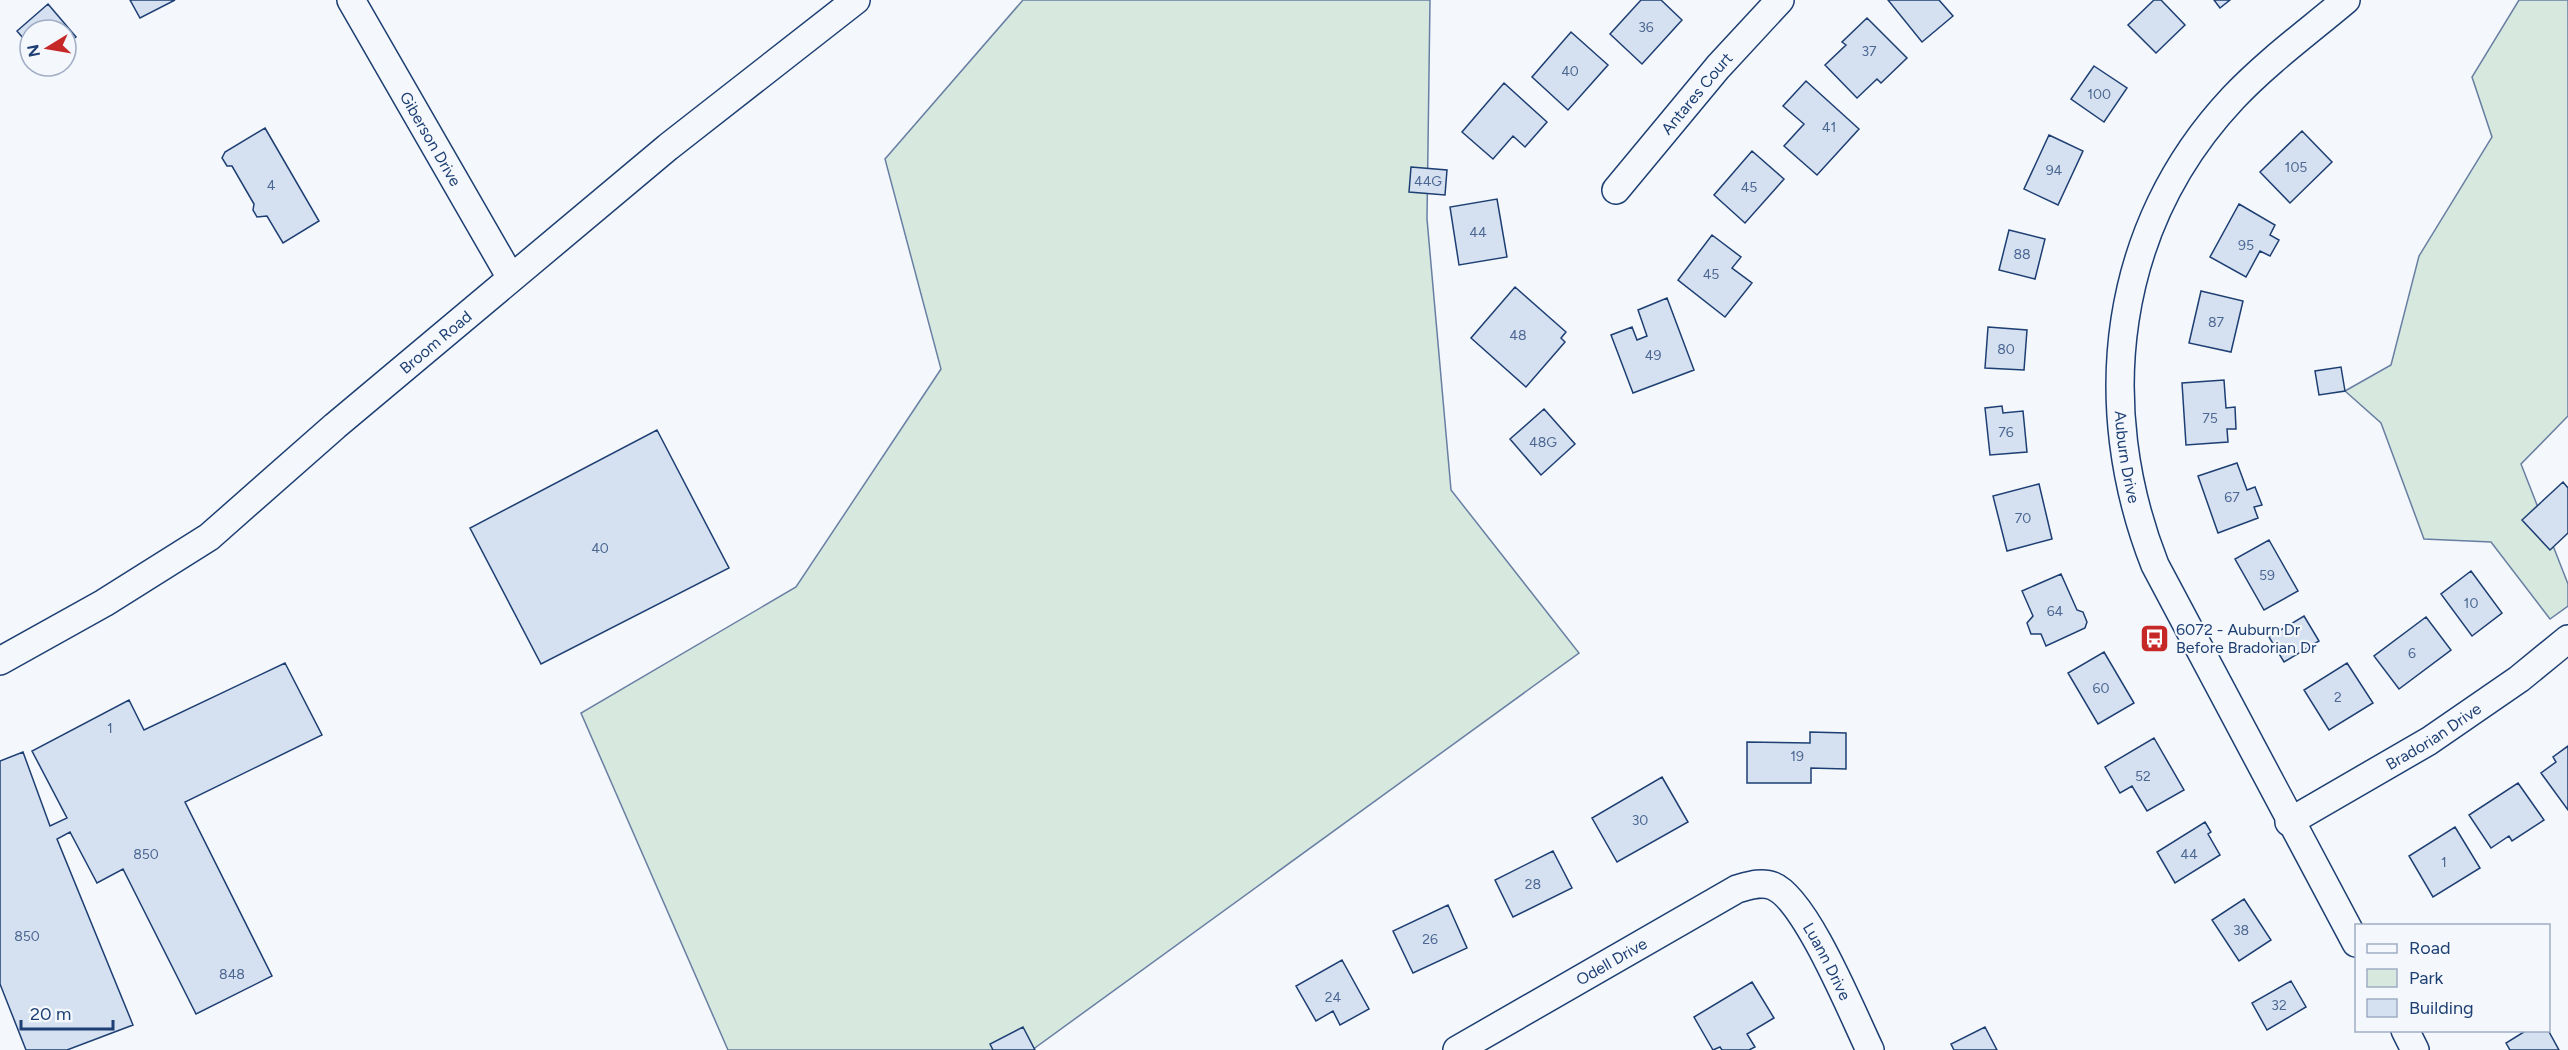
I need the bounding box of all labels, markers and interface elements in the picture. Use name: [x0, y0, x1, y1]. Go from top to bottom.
north arrow: [18, 18, 78, 78]
house number: 36: [1638, 19, 1654, 36]
text: N: [23, 43, 44, 59]
house number: 37: [1861, 43, 1877, 60]
street label: Antares Court: [1657, 49, 1737, 138]
house number: 40: [1561, 63, 1579, 80]
house number: 100: [2087, 86, 2111, 103]
street label: Giberson Drive: [396, 88, 465, 190]
house number: 41: [1822, 119, 1836, 136]
house number: 105: [2285, 159, 2307, 176]
house number: 94: [2046, 162, 2063, 179]
house number: 44G: [1414, 173, 1442, 190]
house number: 4: [267, 177, 276, 194]
house number: 45: [1741, 179, 1757, 196]
house number: 44: [1469, 224, 1487, 241]
house number: 95: [2238, 237, 2254, 254]
house number: 88: [2013, 246, 2031, 263]
house number: 45: [1703, 266, 1719, 283]
street label: Broom Road: [396, 307, 476, 378]
house number: 87: [2208, 314, 2225, 331]
house number: 48: [1509, 327, 1527, 344]
house number: 80: [1997, 341, 2015, 358]
house number: 49: [1645, 347, 1661, 364]
street label: Auburn Drive: [2111, 410, 2144, 506]
house number: 75: [2202, 410, 2218, 427]
house number: 76: [1998, 424, 2014, 441]
house number: 48G: [1529, 434, 1557, 451]
house number: 67: [2224, 489, 2240, 506]
house number: 70: [2015, 510, 2031, 527]
house number: 40: [591, 540, 609, 557]
house number: 59: [2259, 567, 2275, 584]
house number: 10: [2464, 595, 2478, 612]
house number: 64: [2047, 603, 2064, 620]
place label: 6072 - Auburn Dr Before Bradorian Dr: [2176, 620, 2317, 657]
bus stop icon: 6072 - Auburn Dr Before Bradorian Dr: [2139, 622, 2171, 654]
house number: 6: [2408, 645, 2416, 662]
house number: 60: [2093, 680, 2109, 697]
house number: 2: [2334, 689, 2342, 706]
street label: Bradorian Drive: [2383, 699, 2485, 774]
house number: 1: [107, 720, 113, 737]
house number: 19: [1790, 748, 1804, 765]
house number: 52: [2135, 768, 2151, 785]
house number: 30: [1632, 812, 1648, 829]
house number: 850: [133, 846, 159, 863]
house number: 44: [2180, 846, 2198, 863]
house number: 1: [2441, 854, 2447, 871]
house number: 28: [1525, 876, 1541, 893]
street label: Luann Drive: [1799, 919, 1855, 1003]
house number: 38: [2233, 922, 2249, 939]
legend: [2355, 924, 2550, 1032]
house number: 850: [14, 928, 40, 945]
house number: 26: [1422, 931, 1438, 948]
street label: Odell Drive: [1573, 934, 1651, 990]
text: Road: [2409, 937, 2450, 959]
house number: 848: [219, 966, 245, 983]
text: Park: [2409, 967, 2444, 989]
house number: 24: [1325, 989, 1342, 1006]
scale bar: [21, 993, 112, 1031]
house number: 32: [2271, 997, 2287, 1014]
text: Building: [2409, 997, 2474, 1019]
text: 20 m: [30, 1003, 71, 1025]

